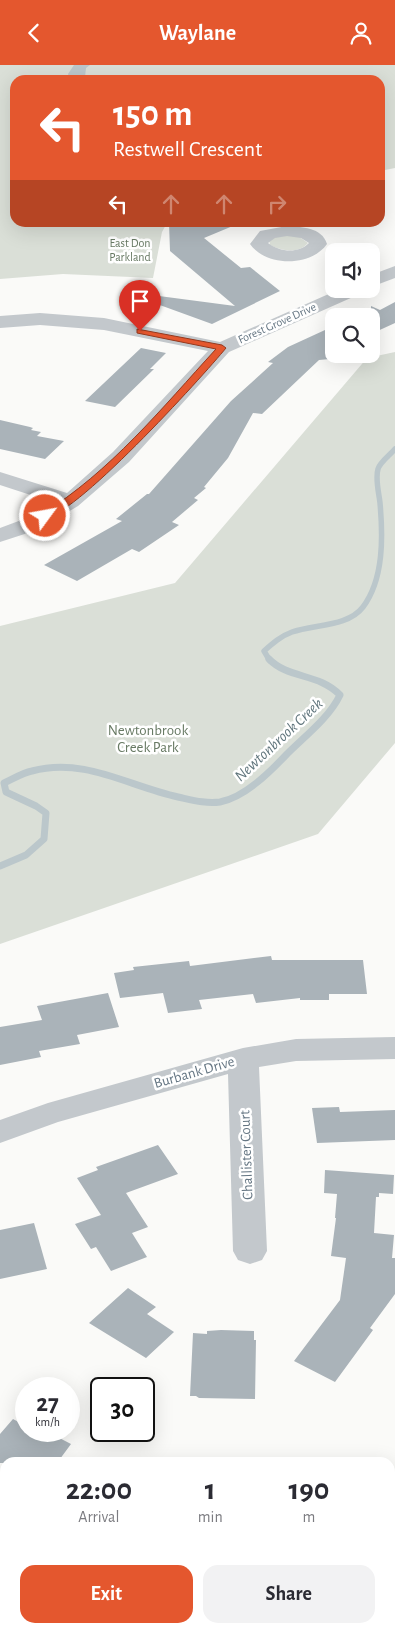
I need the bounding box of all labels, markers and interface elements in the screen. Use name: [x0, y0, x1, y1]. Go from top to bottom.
icon: back: [20, 19, 48, 47]
icon: person: [347, 19, 375, 47]
text: Waylane: [159, 22, 236, 44]
icon: left: [30, 95, 95, 160]
text: 150 m: [113, 97, 193, 132]
text: Restwell Crescent: [113, 138, 262, 160]
icon: left: [104, 190, 132, 218]
icon: ahead: [157, 190, 185, 218]
icon: ahead: [210, 190, 238, 218]
icon: right: [263, 190, 291, 218]
park label: East Don Parkland: [109, 237, 151, 263]
map controls: [325, 243, 380, 363]
button: sound: [325, 243, 380, 298]
pin: [119, 280, 161, 331]
icon: arrive: [126, 287, 154, 315]
street label: Forest Grove Drive: [236, 300, 318, 346]
button: search: [325, 308, 380, 363]
position arrow: [18, 489, 70, 541]
water label: Newtonbrook Creek: [232, 695, 326, 784]
park label: Newtonbrook Creek Park: [108, 723, 188, 755]
street label: Burbank Drive: [152, 1054, 236, 1091]
street label: Challister Court: [237, 1110, 256, 1200]
speed limit sign: 30: [90, 1377, 155, 1442]
text: 27: [36, 1391, 59, 1416]
text: km/h: [35, 1416, 60, 1428]
text: 22:00: [66, 1475, 132, 1505]
text: 1: [205, 1475, 216, 1505]
text: 190: [288, 1475, 329, 1505]
text: Arrival: [78, 1509, 119, 1525]
text: min: [198, 1509, 223, 1525]
text: m: [302, 1509, 315, 1525]
button: Exit: [20, 1565, 193, 1623]
button: Share: [203, 1565, 375, 1623]

